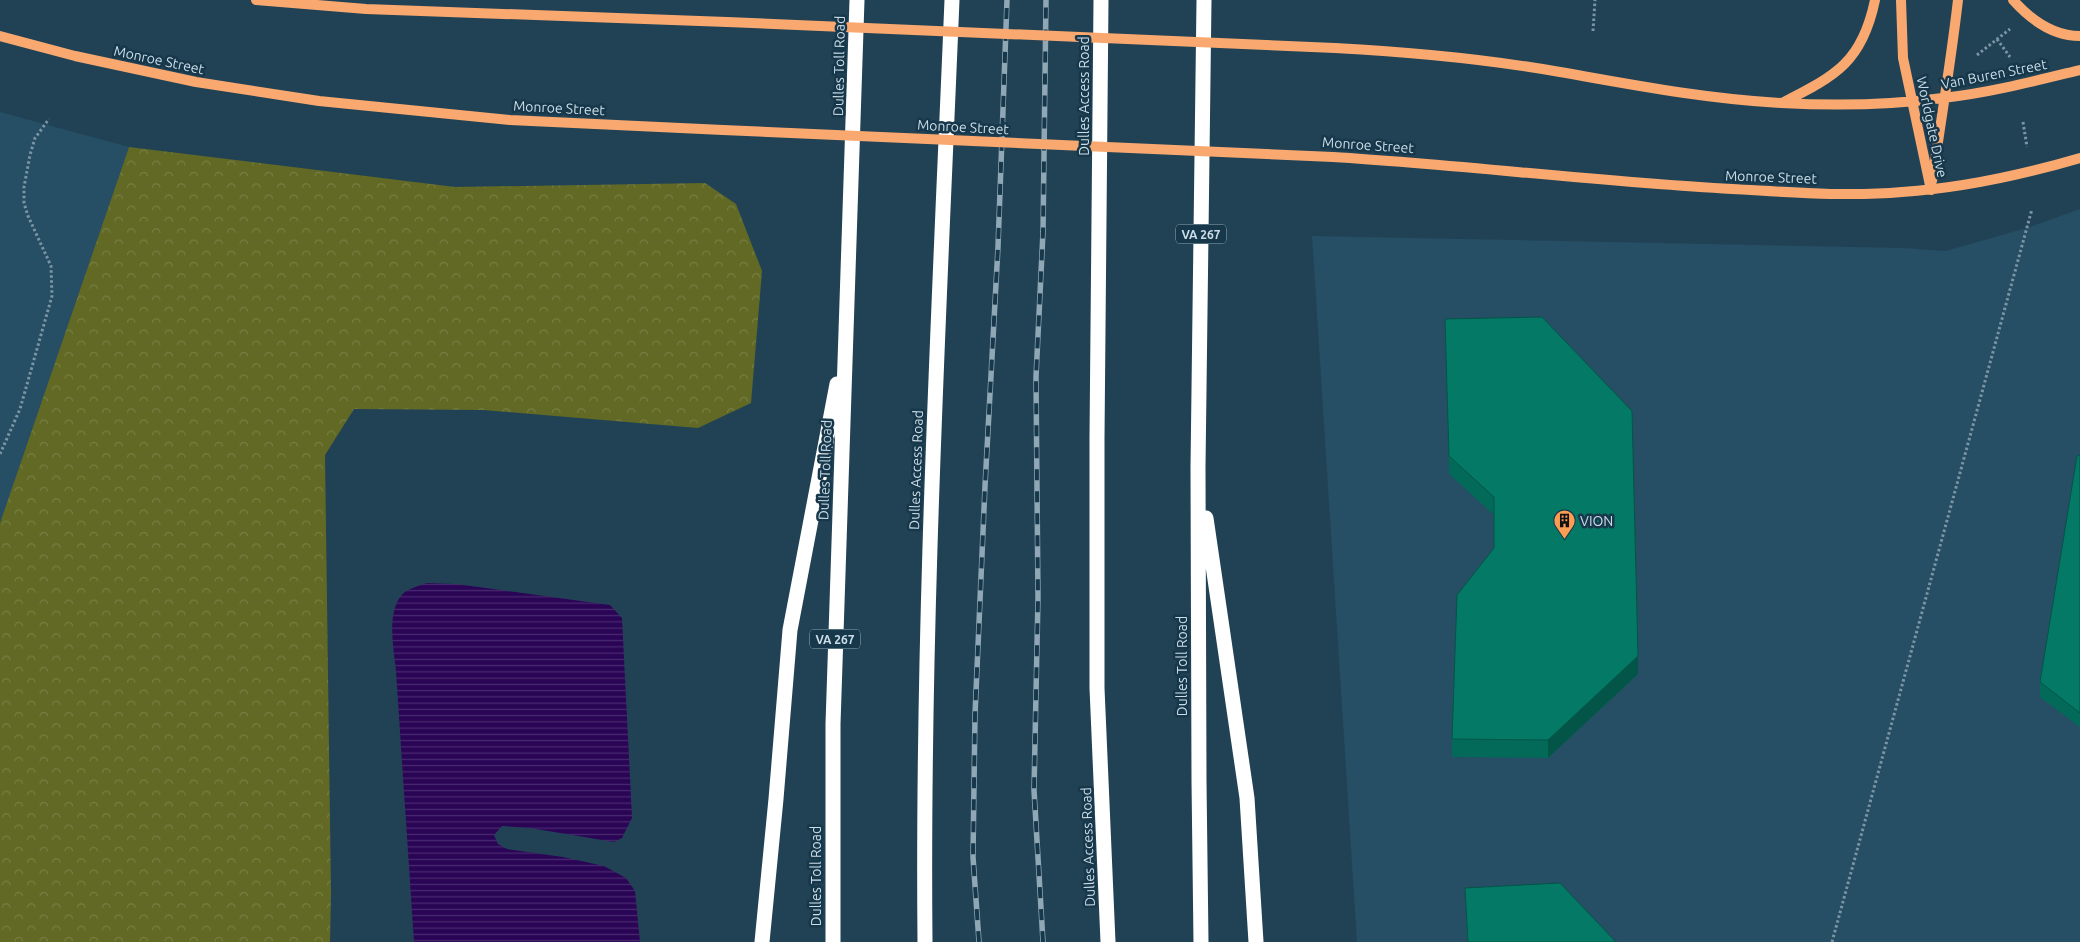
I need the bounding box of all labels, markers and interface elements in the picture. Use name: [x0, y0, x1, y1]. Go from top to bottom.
street label: Dulles Toll Road: [830, 16, 848, 116]
street label: Dulles Access Road: [1076, 36, 1092, 156]
street label: Monroe Street: [112, 43, 206, 77]
street label: Van Buren Street: [1940, 56, 2049, 92]
street label: Worldgate Drive: [1913, 75, 1951, 179]
street label: Monroe Street: [513, 98, 606, 118]
street label: Monroe Street: [917, 117, 1010, 137]
street label: Monroe Street: [1322, 134, 1415, 156]
street label: Monroe Street: [1725, 167, 1818, 187]
road number: VA 267: [1176, 224, 1226, 243]
street label: Dulles Access Road: [906, 410, 926, 530]
street label: Dulles Toll Road: [815, 420, 835, 520]
building icon: VION: [1552, 509, 1576, 540]
place label: VION: [1580, 513, 1613, 529]
street label: Dulles Toll Road: [1174, 616, 1190, 716]
road number: VA 267: [810, 630, 860, 648]
street label: Dulles Access Road: [1078, 787, 1098, 907]
street label: Dulles Toll Road: [808, 826, 824, 926]

